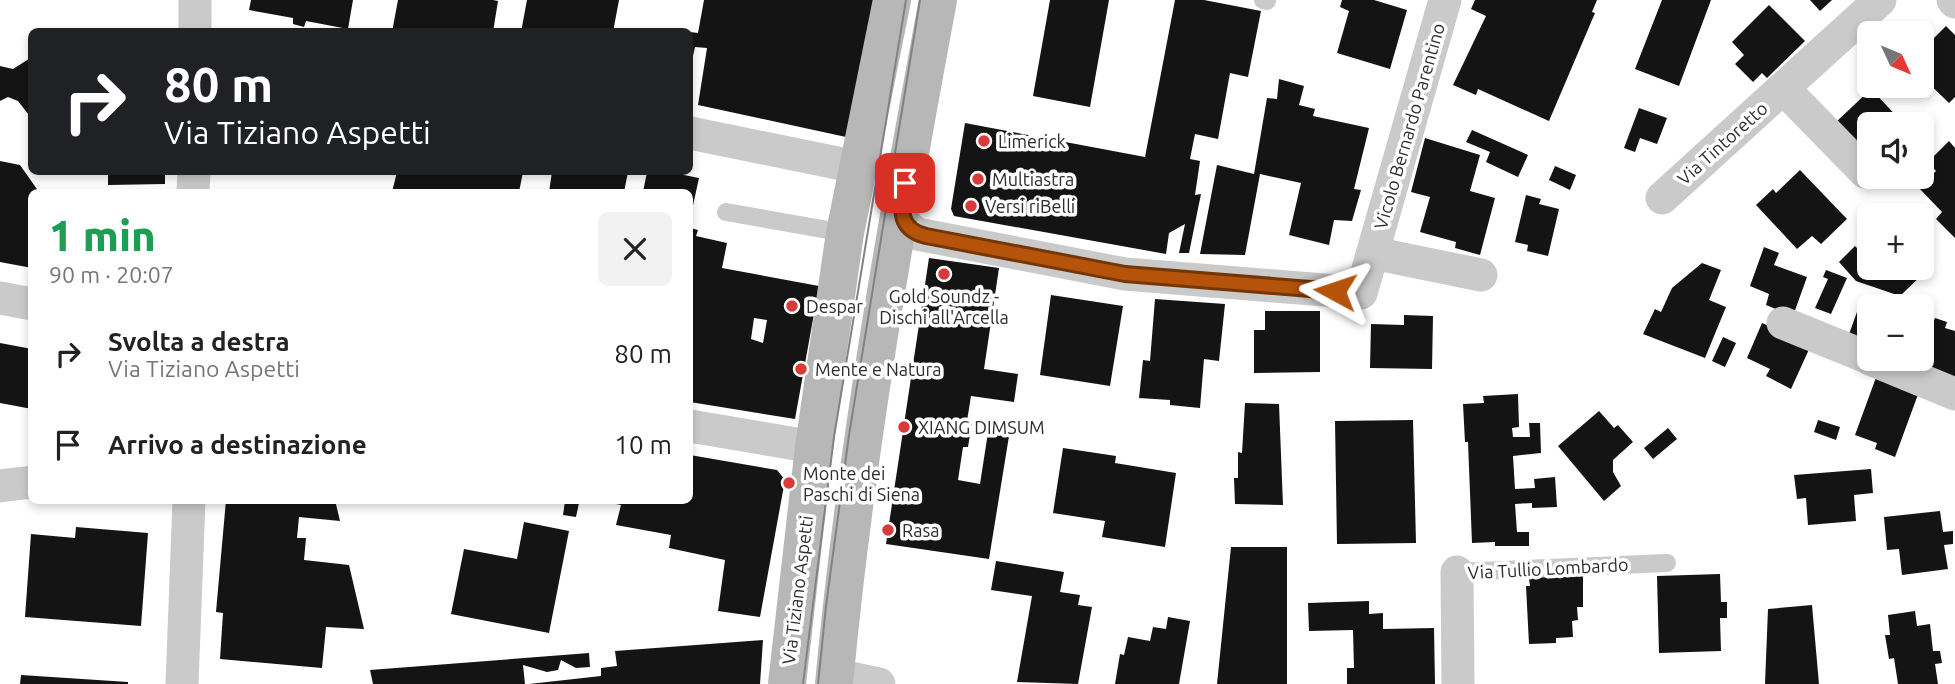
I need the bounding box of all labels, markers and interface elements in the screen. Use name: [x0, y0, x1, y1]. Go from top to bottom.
street label: Vicolo Bernardo Parentino: [1370, 21, 1448, 231]
north arrow: [1857, 21, 1934, 98]
map controls: [1857, 21, 1934, 371]
icon: right: [49, 56, 140, 147]
text: 80 m: [164, 56, 273, 111]
street label: Via Tintoretto: [1673, 98, 1771, 188]
button: sound: [1857, 112, 1934, 189]
text: Via Tiziano Aspetti: [164, 114, 431, 150]
place label: Limerick: [998, 131, 1066, 151]
marker: Limerick: [976, 133, 992, 149]
pin: [875, 153, 935, 213]
icon: arrive: [886, 164, 924, 202]
place label: Multiastra: [992, 169, 1074, 189]
marker: Multiastra: [970, 171, 986, 187]
place label: Versi riBelli: [985, 196, 1075, 216]
marker: Versi riBelli: [963, 198, 979, 214]
button: +: [1857, 203, 1934, 280]
text: 1 min: [49, 212, 156, 259]
button: close: [598, 212, 672, 286]
position arrow: [1298, 254, 1372, 328]
text: 90 m · 20:07: [49, 262, 174, 287]
marker: Gold Soundz - Dischi all'Arcella: [936, 266, 952, 282]
place label: Gold Soundz - Dischi all'Arcella: [879, 286, 1009, 327]
button: −: [1857, 294, 1934, 371]
place label: Despar: [806, 296, 863, 316]
marker: Despar: [784, 298, 800, 314]
text: Svolta a destra: [108, 327, 290, 356]
icon: right: [49, 335, 87, 373]
text: 80 m: [614, 339, 672, 368]
text: Via Tiziano Aspetti: [108, 356, 300, 381]
place label: Mente e Natura: [815, 359, 942, 379]
marker: Mente e Natura: [793, 361, 809, 377]
place label: XIANG DIMSUM: [918, 417, 1045, 437]
marker: XIANG DIMSUM: [896, 419, 912, 435]
icon: arrive: [49, 426, 87, 464]
text: Arrivo a destinazione: [108, 430, 367, 459]
text: 10 m: [614, 430, 672, 459]
place label: Monte dei Paschi di Siena: [803, 463, 920, 504]
marker: Monte dei Paschi di Siena: [781, 475, 797, 491]
street label: Via Tiziano Aspetti: [778, 514, 816, 666]
place label: Rasa: [902, 520, 940, 540]
marker: Rasa: [880, 522, 896, 538]
street label: Via Tullio Lombardo: [1467, 554, 1629, 582]

